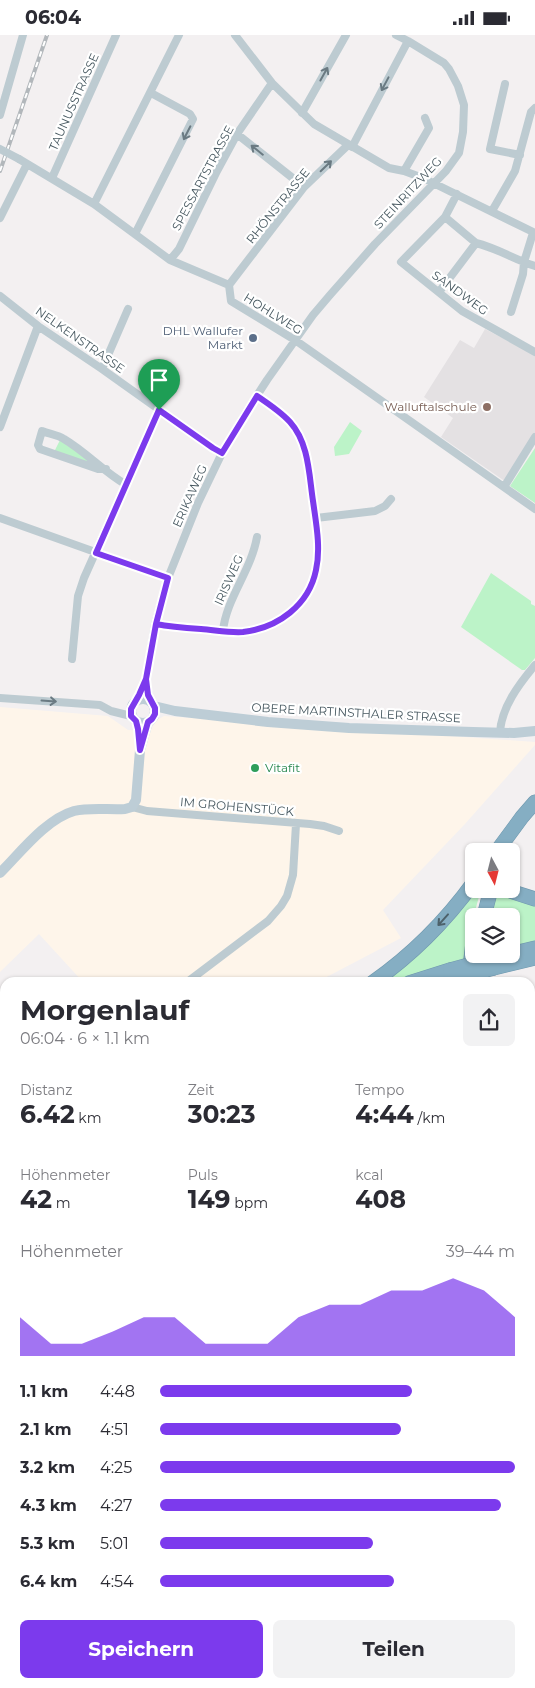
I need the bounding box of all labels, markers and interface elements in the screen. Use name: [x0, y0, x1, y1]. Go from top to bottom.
text: 06:04: [25, 6, 81, 29]
street label: TAUNUSSTRASSE: [45, 51, 102, 153]
one-way arrow: [320, 67, 329, 82]
one-way arrow: [380, 76, 389, 91]
street label: SPESSARTSTRASSE: [169, 123, 237, 233]
one-way arrow: [182, 125, 191, 140]
one-way arrow: [251, 144, 264, 155]
street label: STEINRITZWEG: [370, 154, 445, 232]
one-way arrow: [320, 160, 332, 172]
street label: RHÖNSTRASSE: [243, 165, 313, 246]
street label: SANDWEG: [429, 267, 491, 318]
street label: HOHLWEG: [241, 290, 305, 338]
street label: NELKENSTRASSE: [33, 303, 128, 376]
place label: DHL Wallufer Markt: [163, 323, 243, 352]
marker: DHL Wallufer Markt: [247, 332, 259, 344]
pin: [138, 359, 180, 410]
icon: arrive: [145, 366, 173, 394]
place label: Walluftalschule: [385, 399, 477, 414]
marker: Walluftalschule: [481, 401, 493, 413]
street label: ERIKAWEG: [169, 462, 210, 530]
street label: IRISWEG: [211, 552, 246, 607]
one-way arrow: [40, 697, 56, 706]
street label: OBERE MARTINSTHALER STRASSE: [251, 700, 461, 725]
place label: Vitafit: [265, 760, 300, 775]
marker: Vitafit: [249, 762, 261, 774]
street label: IM GROHENSTÜCK: [179, 794, 295, 819]
north arrow: [465, 843, 520, 897]
map controls: [465, 843, 520, 963]
button: layers: [465, 908, 520, 963]
one-way arrow: [438, 914, 449, 927]
text: Morgenlauf: [20, 993, 189, 1027]
button: share: [463, 994, 515, 1046]
text: 06:04 · 6 × 1.1 km: [20, 1029, 150, 1048]
text: Distanz: [20, 1081, 72, 1099]
text: Zeit: [188, 1081, 214, 1099]
text: Tempo: [355, 1081, 404, 1099]
text: 6.42: [20, 1099, 75, 1129]
text: 30:23: [188, 1099, 256, 1129]
text: 4:44: [355, 1099, 414, 1129]
text: km: [75, 1109, 102, 1127]
text: /km: [414, 1109, 445, 1127]
text: Höhenmeter: [20, 1166, 110, 1184]
text: Puls: [188, 1166, 218, 1184]
text: kcal: [355, 1166, 383, 1184]
text: 42: [20, 1184, 52, 1214]
text: 149: [188, 1184, 231, 1214]
text: 408: [355, 1184, 406, 1214]
text: m: [52, 1194, 71, 1212]
text: bpm: [231, 1194, 268, 1212]
text: Höhenmeter: [20, 1242, 123, 1261]
text: 39–44 m: [446, 1242, 515, 1261]
text: 1.1 km: [20, 1382, 68, 1401]
text: 4:48: [100, 1382, 135, 1401]
text: 2.1 km: [20, 1420, 72, 1439]
text: 4:51: [100, 1420, 129, 1439]
text: 3.2 km: [20, 1458, 75, 1477]
text: 4:25: [100, 1458, 132, 1477]
text: 4.3 km: [20, 1496, 77, 1515]
text: 4:27: [100, 1496, 133, 1515]
text: 5.3 km: [20, 1534, 75, 1553]
text: 5:01: [100, 1534, 129, 1553]
text: 6.4 km: [20, 1572, 77, 1591]
text: 4:54: [100, 1572, 134, 1591]
button: Speichern: [20, 1620, 263, 1678]
button: Teilen: [273, 1620, 515, 1678]

